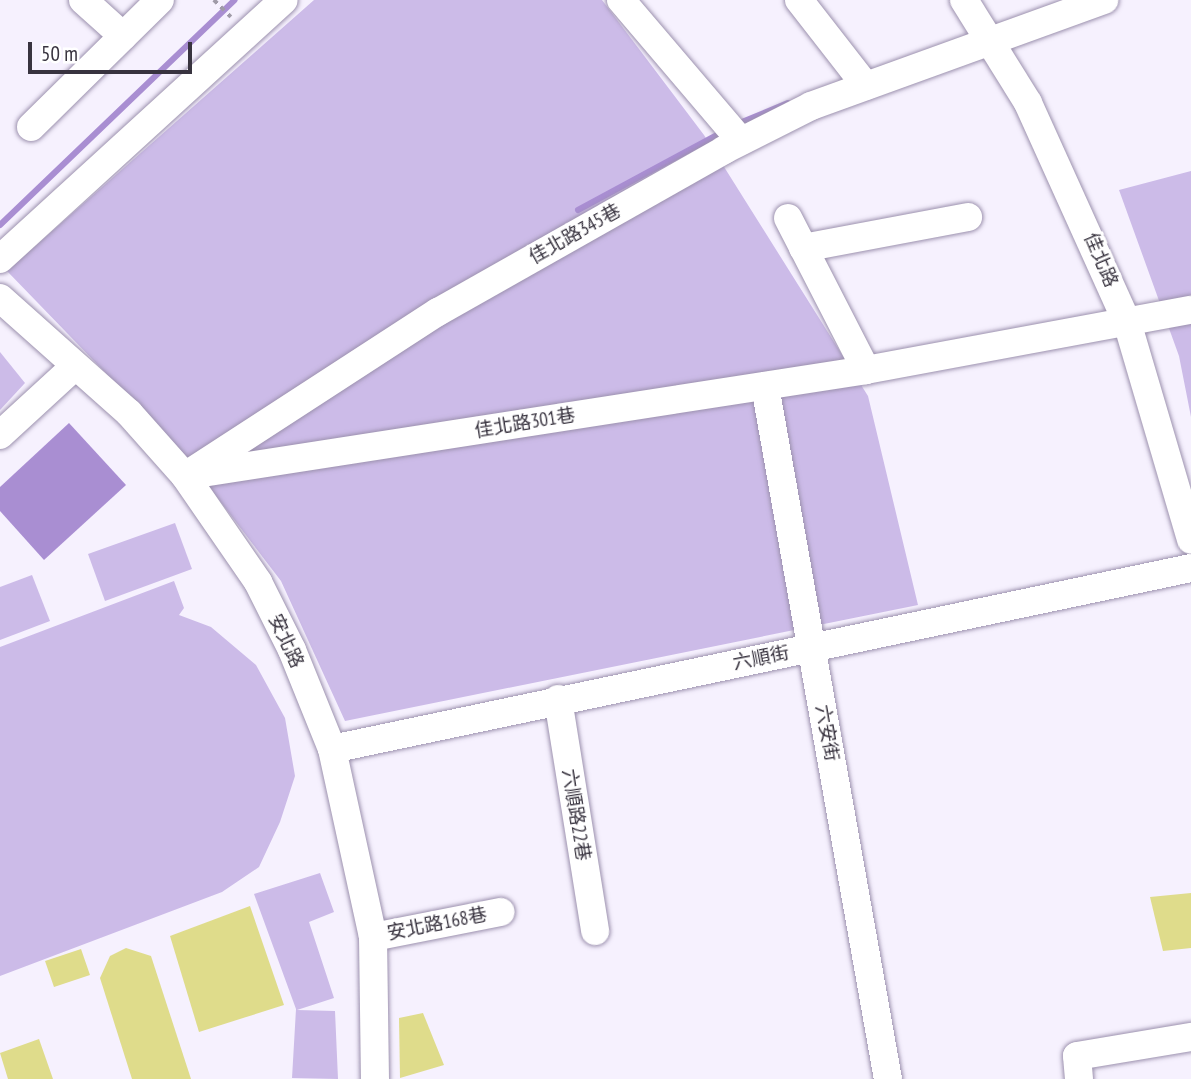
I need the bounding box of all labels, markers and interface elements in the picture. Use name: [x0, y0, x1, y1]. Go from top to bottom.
scale bar: [32, 28, 196, 72]
text: 50 m: [41, 40, 78, 67]
street label: 佳北路345巷: [525, 199, 625, 269]
street label: 佳北路: [1079, 229, 1123, 291]
street label: 佳北路301巷: [473, 404, 577, 442]
street label: 安北路: [264, 610, 308, 672]
street label: 六順街: [731, 641, 791, 675]
street label: 六安街: [811, 703, 843, 763]
street label: 六順路22巷: [557, 767, 595, 863]
street label: 安北路168巷: [385, 903, 489, 945]

